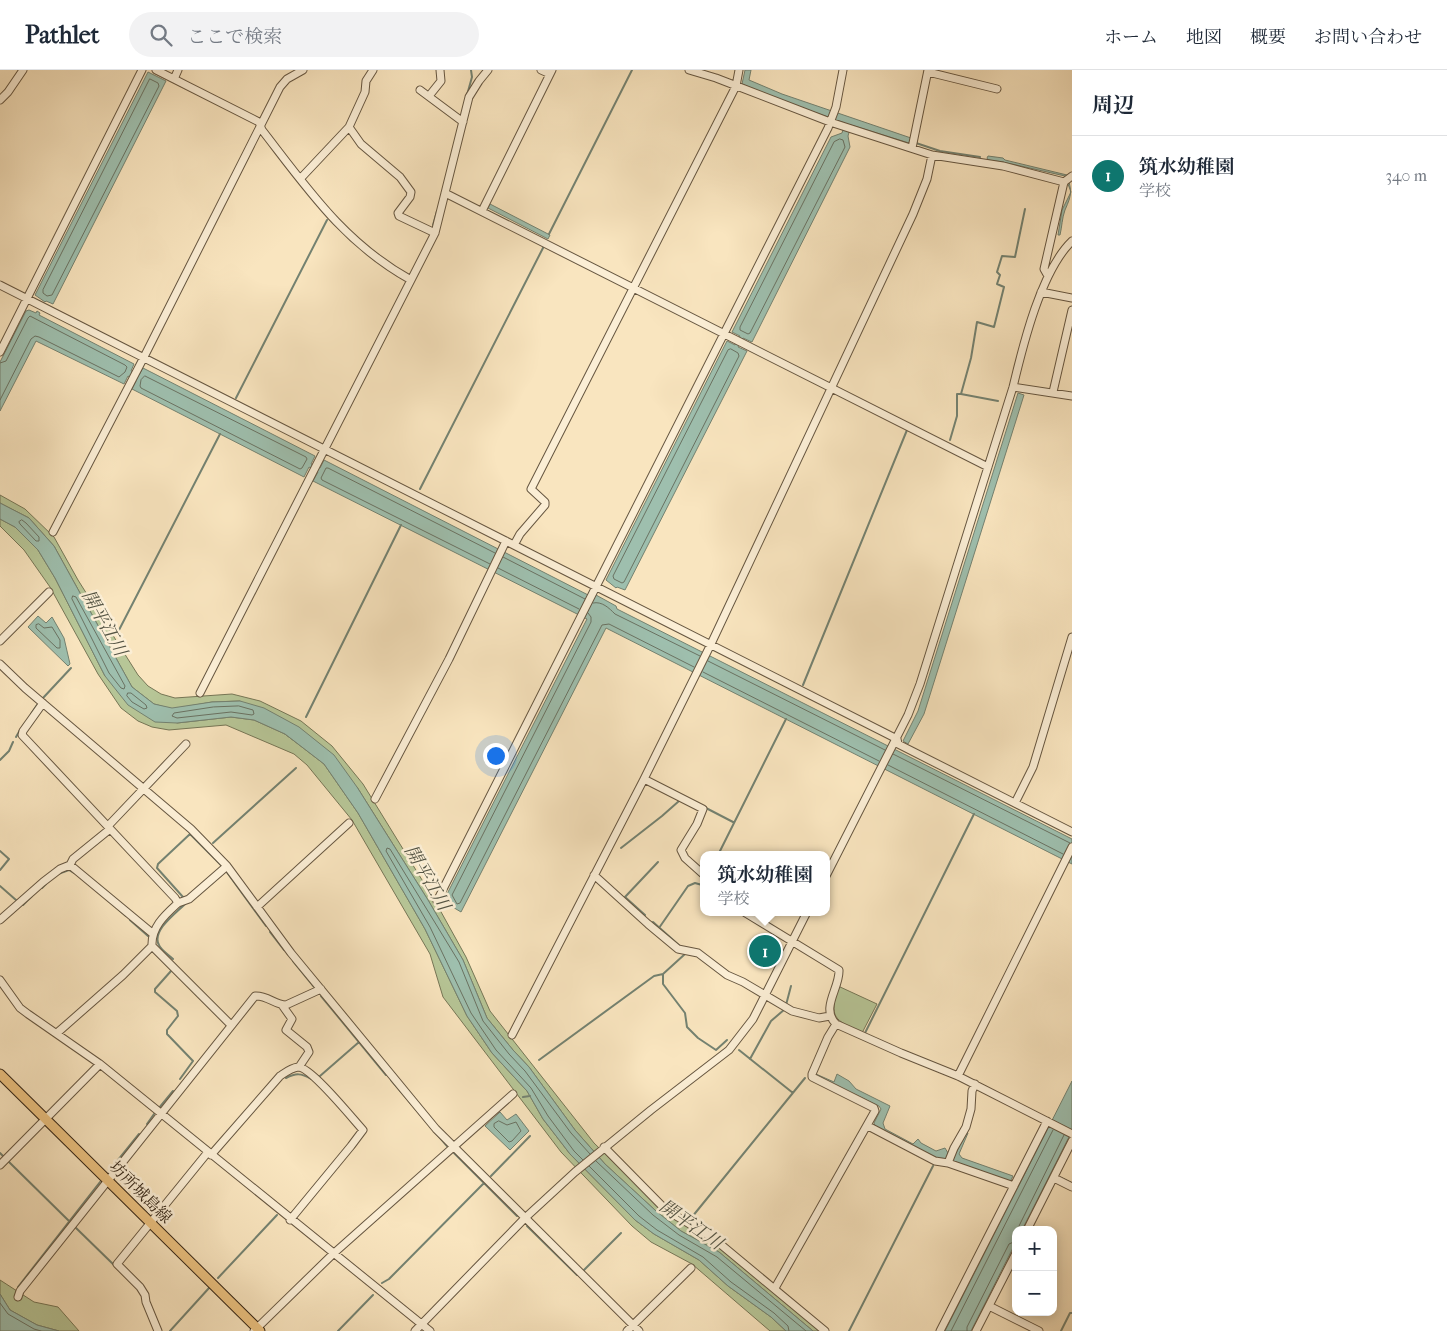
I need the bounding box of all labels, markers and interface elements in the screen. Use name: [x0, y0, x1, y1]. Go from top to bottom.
search box: [129, 12, 479, 57]
text: Pathlet: [25, 21, 99, 49]
icon: search: [147, 21, 175, 49]
text: ここで検索: [187, 26, 282, 48]
text: ホーム: [1104, 27, 1158, 48]
text: 地図: [1186, 27, 1222, 48]
text: 概要: [1250, 27, 1286, 48]
text: お問い合わせ: [1314, 27, 1422, 48]
text: 周辺: [1092, 93, 1134, 117]
text: 筑水幼稚園: [1139, 156, 1234, 178]
text: 1: [1105, 166, 1111, 185]
text: 340 m: [1385, 166, 1427, 185]
text: 学校: [1139, 181, 1171, 200]
water label: 開平江川: [77, 586, 132, 661]
your location: [483, 743, 509, 769]
water label: 開平江川: [400, 842, 455, 916]
popup: [700, 851, 830, 916]
text: 筑水幼稚園: [717, 864, 813, 886]
text: 学校: [717, 889, 750, 908]
pin: 1: [749, 932, 781, 970]
street label: 坊所城島線: [106, 1157, 176, 1227]
water label: 開平江川: [655, 1196, 728, 1255]
map controls: [1012, 1226, 1057, 1316]
button: +: [1012, 1226, 1057, 1271]
button: −: [1012, 1271, 1057, 1316]

